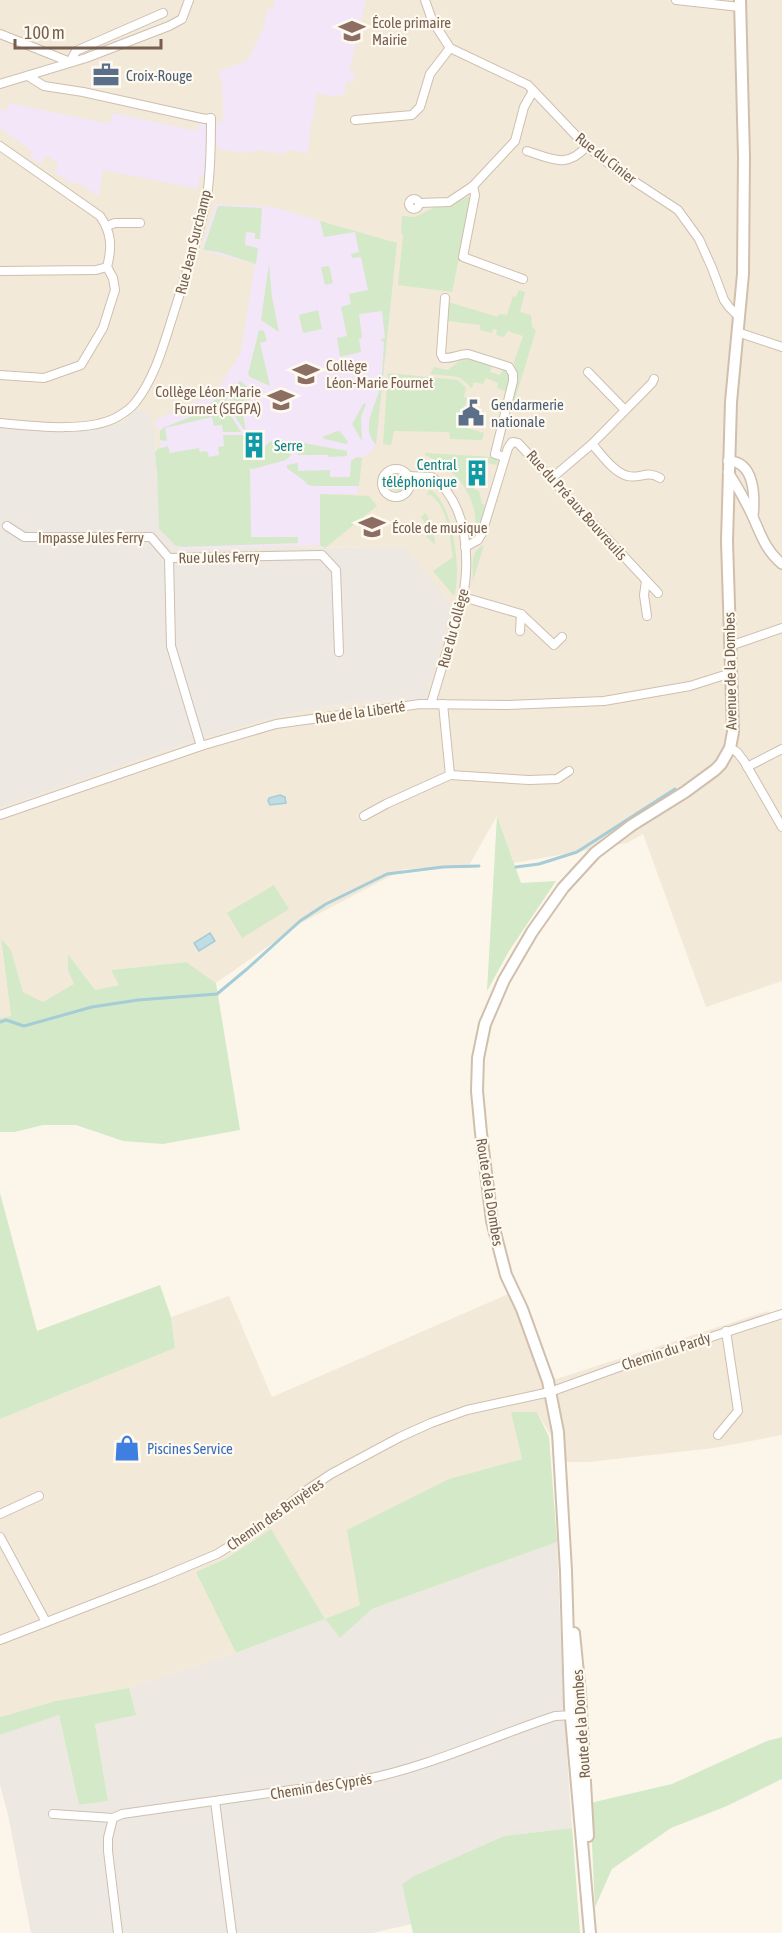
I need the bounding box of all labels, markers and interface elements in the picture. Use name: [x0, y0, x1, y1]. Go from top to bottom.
scale bar: [15, 12, 160, 50]
place label: École primaire Mairie: [372, 14, 451, 48]
school or university icon: École primaire Mairie: [337, 16, 367, 46]
text: 100 m: [24, 22, 65, 43]
office icon: Croix-Rouge: [91, 60, 121, 90]
place label: Croix-Rouge: [126, 67, 192, 84]
street label: Rue du Cinier: [572, 129, 640, 187]
street label: Rue Jean Surchamp: [172, 188, 214, 296]
place label: Collège Léon-Marie Fournet: [326, 357, 433, 391]
school or university icon: Collège Léon-Marie Fournet: [291, 359, 321, 389]
place label: Collège Léon-Marie Fournet (SEGPA): [155, 383, 261, 417]
school or university icon: Collège Léon-Marie Fournet (SEGPA): [266, 385, 296, 415]
place label: Gendarmerie nationale: [491, 396, 564, 430]
public building icon: Gendarmerie nationale: [456, 398, 486, 428]
building icon: Serre: [239, 430, 269, 460]
place label: Serre: [274, 437, 303, 454]
street label: Rue du Pré aux Bouvreuils: [523, 447, 631, 563]
place label: Central téléphonique: [382, 456, 457, 490]
building icon: Central téléphonique: [462, 458, 492, 488]
school or university icon: École de musique: [357, 512, 387, 542]
place label: École de musique: [392, 519, 488, 536]
street label: Impasse Jules Ferry: [38, 529, 144, 546]
street label: Rue Jules Ferry: [178, 548, 260, 566]
street label: Rue du Collège: [434, 586, 472, 670]
street label: Avenue de la Dombes: [720, 612, 740, 730]
street label: Rue de la Liberté: [314, 697, 406, 727]
street label: Route de la Dombes: [473, 1137, 507, 1247]
street label: Chemin du Pardy: [619, 1329, 713, 1373]
shop icon: Piscines Service: [112, 1433, 142, 1463]
place label: Piscines Service: [147, 1440, 233, 1457]
street label: Chemin des Bruyères: [223, 1474, 327, 1554]
street label: Route de la Dombes: [569, 1669, 593, 1779]
street label: Chemin des Cyprès: [269, 1770, 373, 1802]

